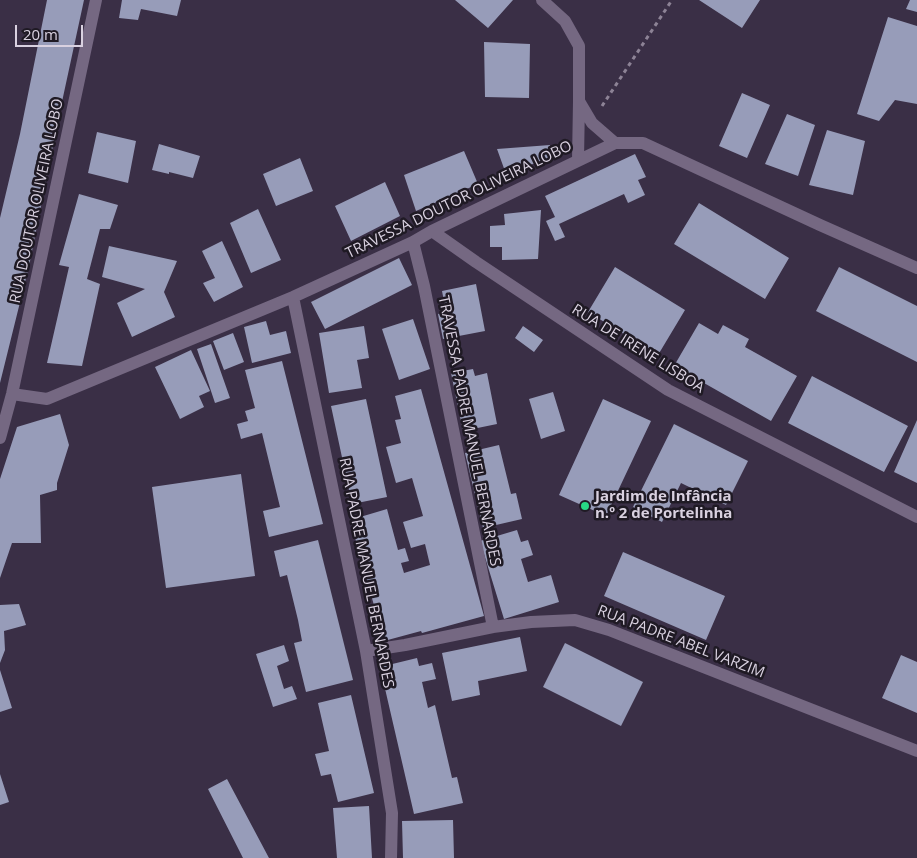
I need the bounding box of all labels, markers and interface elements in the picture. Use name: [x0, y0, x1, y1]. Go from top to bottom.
scale bar: [18, 15, 85, 47]
text: 20 m: [23, 24, 58, 44]
street label: RUA DOUTOR OLIVEIRA LOBO: [6, 97, 68, 305]
street label: TRAVESSA DOUTOR OLIVEIRA LOBO: [343, 137, 575, 263]
street label: TRAVESSA PADRE MANUEL BERNARDES: [434, 294, 504, 568]
street label: RUA DE IRENE LISBOA: [568, 301, 708, 397]
street label: RUA PADRE MANUEL BERNARDES: [335, 456, 397, 690]
place label: Jardim de Infância n.º 2 de Portelinha: [595, 488, 732, 523]
marker: Jardim de Infância n.º 2 de Portelinha: [579, 500, 591, 512]
street label: RUA PADRE ABEL VARZIM: [595, 602, 767, 682]

